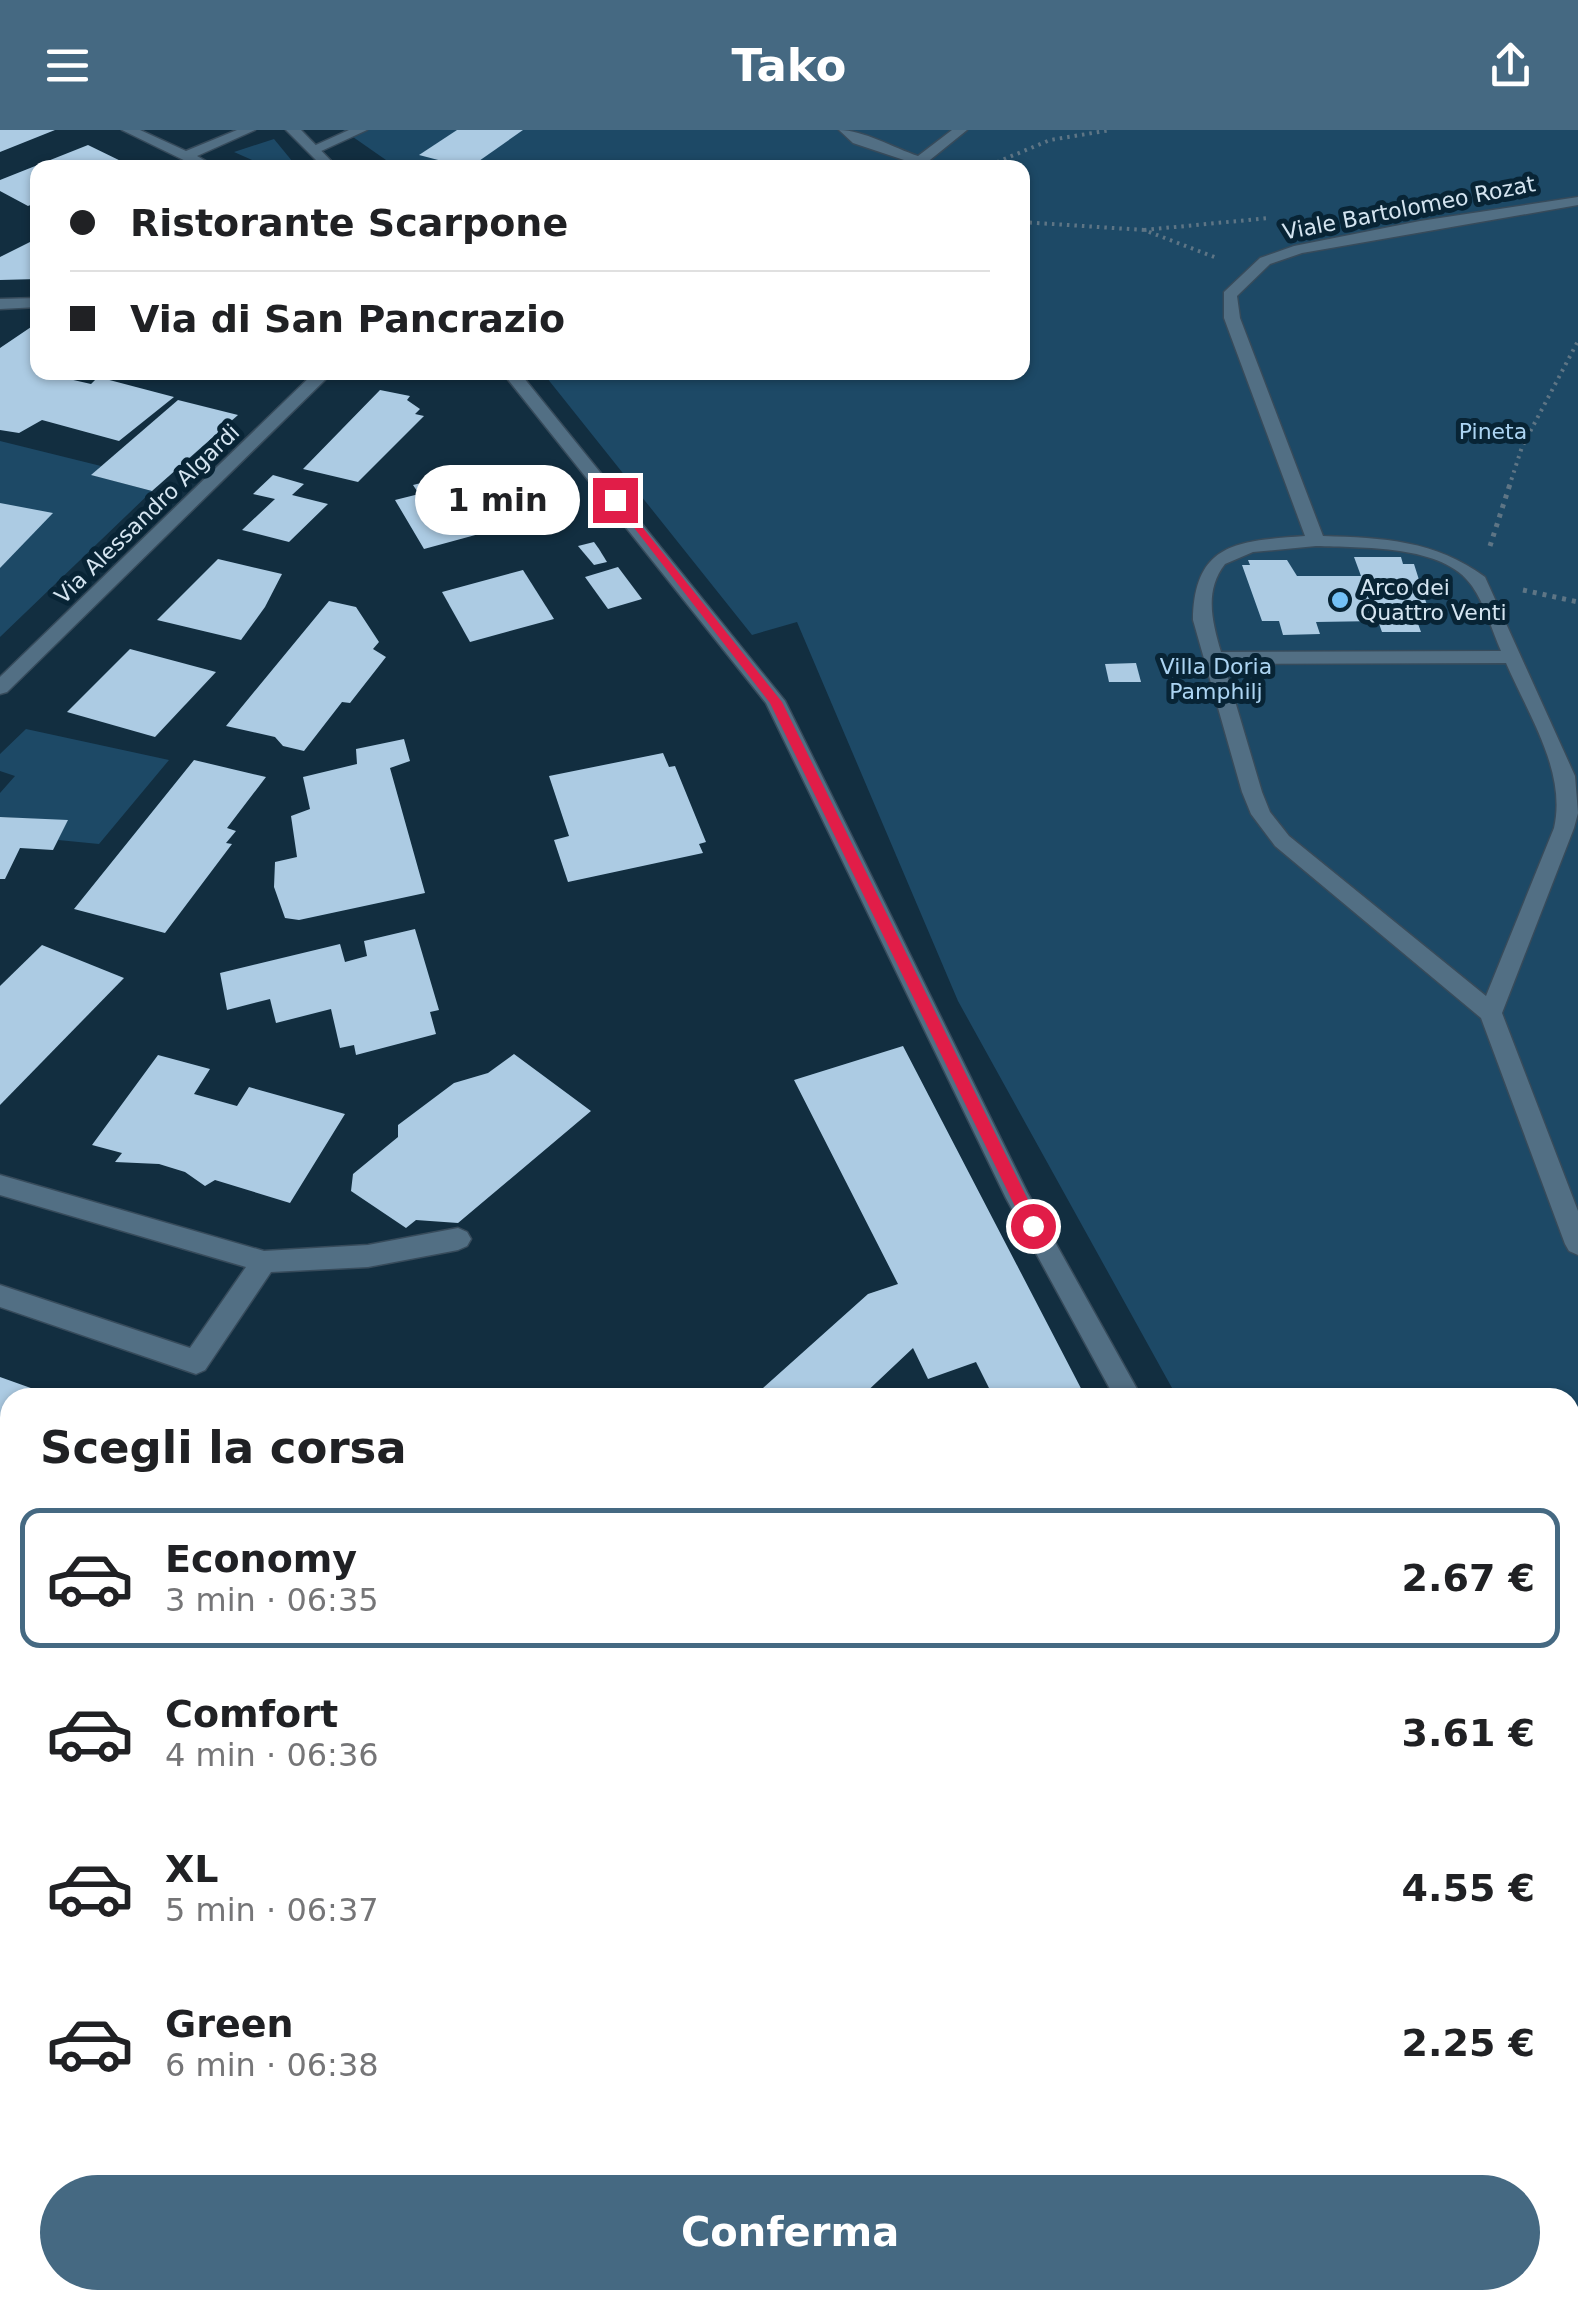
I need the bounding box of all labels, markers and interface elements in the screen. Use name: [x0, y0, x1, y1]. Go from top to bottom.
icon: menu: [40, 38, 95, 93]
icon: share: [1483, 38, 1538, 93]
text: Tako: [732, 39, 846, 92]
street label: Viale Bartolomeo Rozat: [1281, 171, 1538, 245]
text: Ristorante Scarpone: [130, 201, 568, 245]
text: Via di San Pancrazio: [130, 297, 565, 341]
street label: Via Alessandro Algardi: [50, 419, 244, 609]
park label: Pineta: [1459, 419, 1527, 444]
callout: 1 min: [415, 465, 580, 535]
route end: [593, 478, 638, 523]
text: 1 min: [447, 481, 548, 519]
place label: Arco dei Quattro Venti: [1360, 575, 1507, 625]
marker: Arco dei Quattro Venti: [1329, 589, 1351, 611]
park label: Villa Doria Pamphilj: [1160, 654, 1272, 704]
route start: [1011, 1204, 1056, 1249]
text: Scegli la corsa: [40, 1421, 407, 1474]
icon: car: [45, 1533, 135, 1623]
text: Economy: [165, 1537, 357, 1581]
text: 2.67 €: [1402, 1556, 1535, 1600]
text: 3 min · 06:35: [165, 1581, 379, 1619]
icon: car: [45, 1688, 135, 1778]
text: Comfort: [165, 1692, 338, 1736]
text: 3.61 €: [1402, 1711, 1535, 1755]
text: 4 min · 06:36: [165, 1736, 379, 1774]
icon: car: [45, 1843, 135, 1933]
text: XL: [165, 1847, 219, 1891]
text: 4.55 €: [1402, 1866, 1535, 1910]
text: 5 min · 06:37: [165, 1891, 379, 1929]
icon: car: [45, 1998, 135, 2088]
text: Green: [165, 2002, 294, 2046]
text: 2.25 €: [1402, 2021, 1535, 2065]
text: 6 min · 06:38: [165, 2046, 379, 2084]
button: Conferma: [40, 2175, 1540, 2290]

